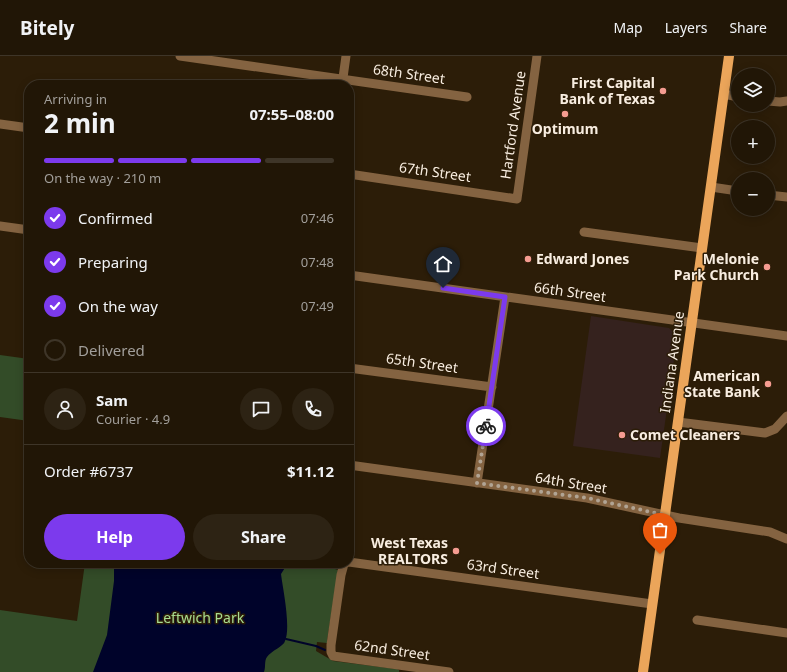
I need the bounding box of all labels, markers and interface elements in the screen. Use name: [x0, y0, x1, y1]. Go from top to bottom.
text: Bitely: [20, 15, 74, 41]
text: Map: [614, 18, 643, 37]
text: Layers: [665, 18, 707, 37]
text: Share: [729, 18, 767, 37]
street label: 68th Street: [372, 59, 446, 88]
map controls: [731, 68, 775, 216]
button: layers: [731, 68, 775, 112]
street label: Hartford Avenue: [495, 69, 530, 180]
place label: First Capital Bank of Texas: [559, 73, 655, 108]
marker: First Capital Bank of Texas: [658, 86, 668, 96]
text: Arriving in: [44, 90, 107, 108]
text: 07:55–08:00: [249, 104, 334, 124]
text: 2 min: [44, 105, 116, 141]
marker: Optimum: [560, 109, 570, 119]
place label: Optimum: [532, 119, 598, 138]
button: +: [731, 120, 775, 164]
street label: 67th Street: [398, 157, 472, 186]
text: On the way · 210 m: [44, 169, 161, 187]
button: −: [731, 172, 775, 216]
icon: check: [44, 207, 66, 229]
text: Confirmed: [78, 208, 153, 228]
text: 07:46: [301, 209, 334, 227]
pin: [426, 247, 460, 288]
place label: Edward Jones: [536, 249, 629, 268]
place label: Melonie Park Church: [674, 249, 759, 284]
icon: check: [44, 251, 66, 273]
text: Preparing: [78, 252, 148, 272]
text: 07:48: [301, 253, 334, 271]
icon: home: [432, 253, 454, 275]
marker: Edward Jones: [523, 254, 533, 264]
marker: Melonie Park Church: [762, 262, 772, 272]
street label: 66th Street: [533, 277, 607, 306]
icon: check: [44, 295, 66, 317]
text: On the way: [78, 296, 158, 316]
text: 07:49: [301, 297, 334, 315]
street label: Indiana Avenue: [655, 310, 688, 414]
text: Delivered: [78, 340, 145, 360]
street label: 65th Street: [385, 348, 459, 377]
place label: American State Bank: [684, 366, 760, 401]
marker: American State Bank: [763, 379, 773, 389]
button: person: [44, 388, 86, 430]
button: chat: [240, 388, 282, 430]
button: phone: [292, 388, 334, 430]
text: Sam: [96, 390, 128, 410]
courier: [466, 406, 506, 446]
text: Courier · 4.9: [96, 410, 170, 428]
icon: bike: [475, 415, 497, 437]
place label: Comet Cleaners: [630, 425, 740, 444]
marker: Comet Cleaners: [617, 430, 627, 440]
text: Order #6737: [44, 461, 133, 481]
text: $11.12: [287, 461, 334, 481]
street label: 64th Street: [534, 467, 608, 498]
pin: [643, 513, 677, 554]
button: Help: [44, 514, 185, 560]
button: Share: [193, 514, 334, 560]
icon: bag: [649, 519, 671, 541]
place label: West Texas REALTORS: [371, 533, 448, 568]
marker: West Texas REALTORS: [451, 546, 461, 556]
street label: 63rd Street: [466, 554, 540, 583]
park label: Leftwich Park: [156, 608, 245, 627]
street label: 62nd Street: [353, 635, 431, 664]

